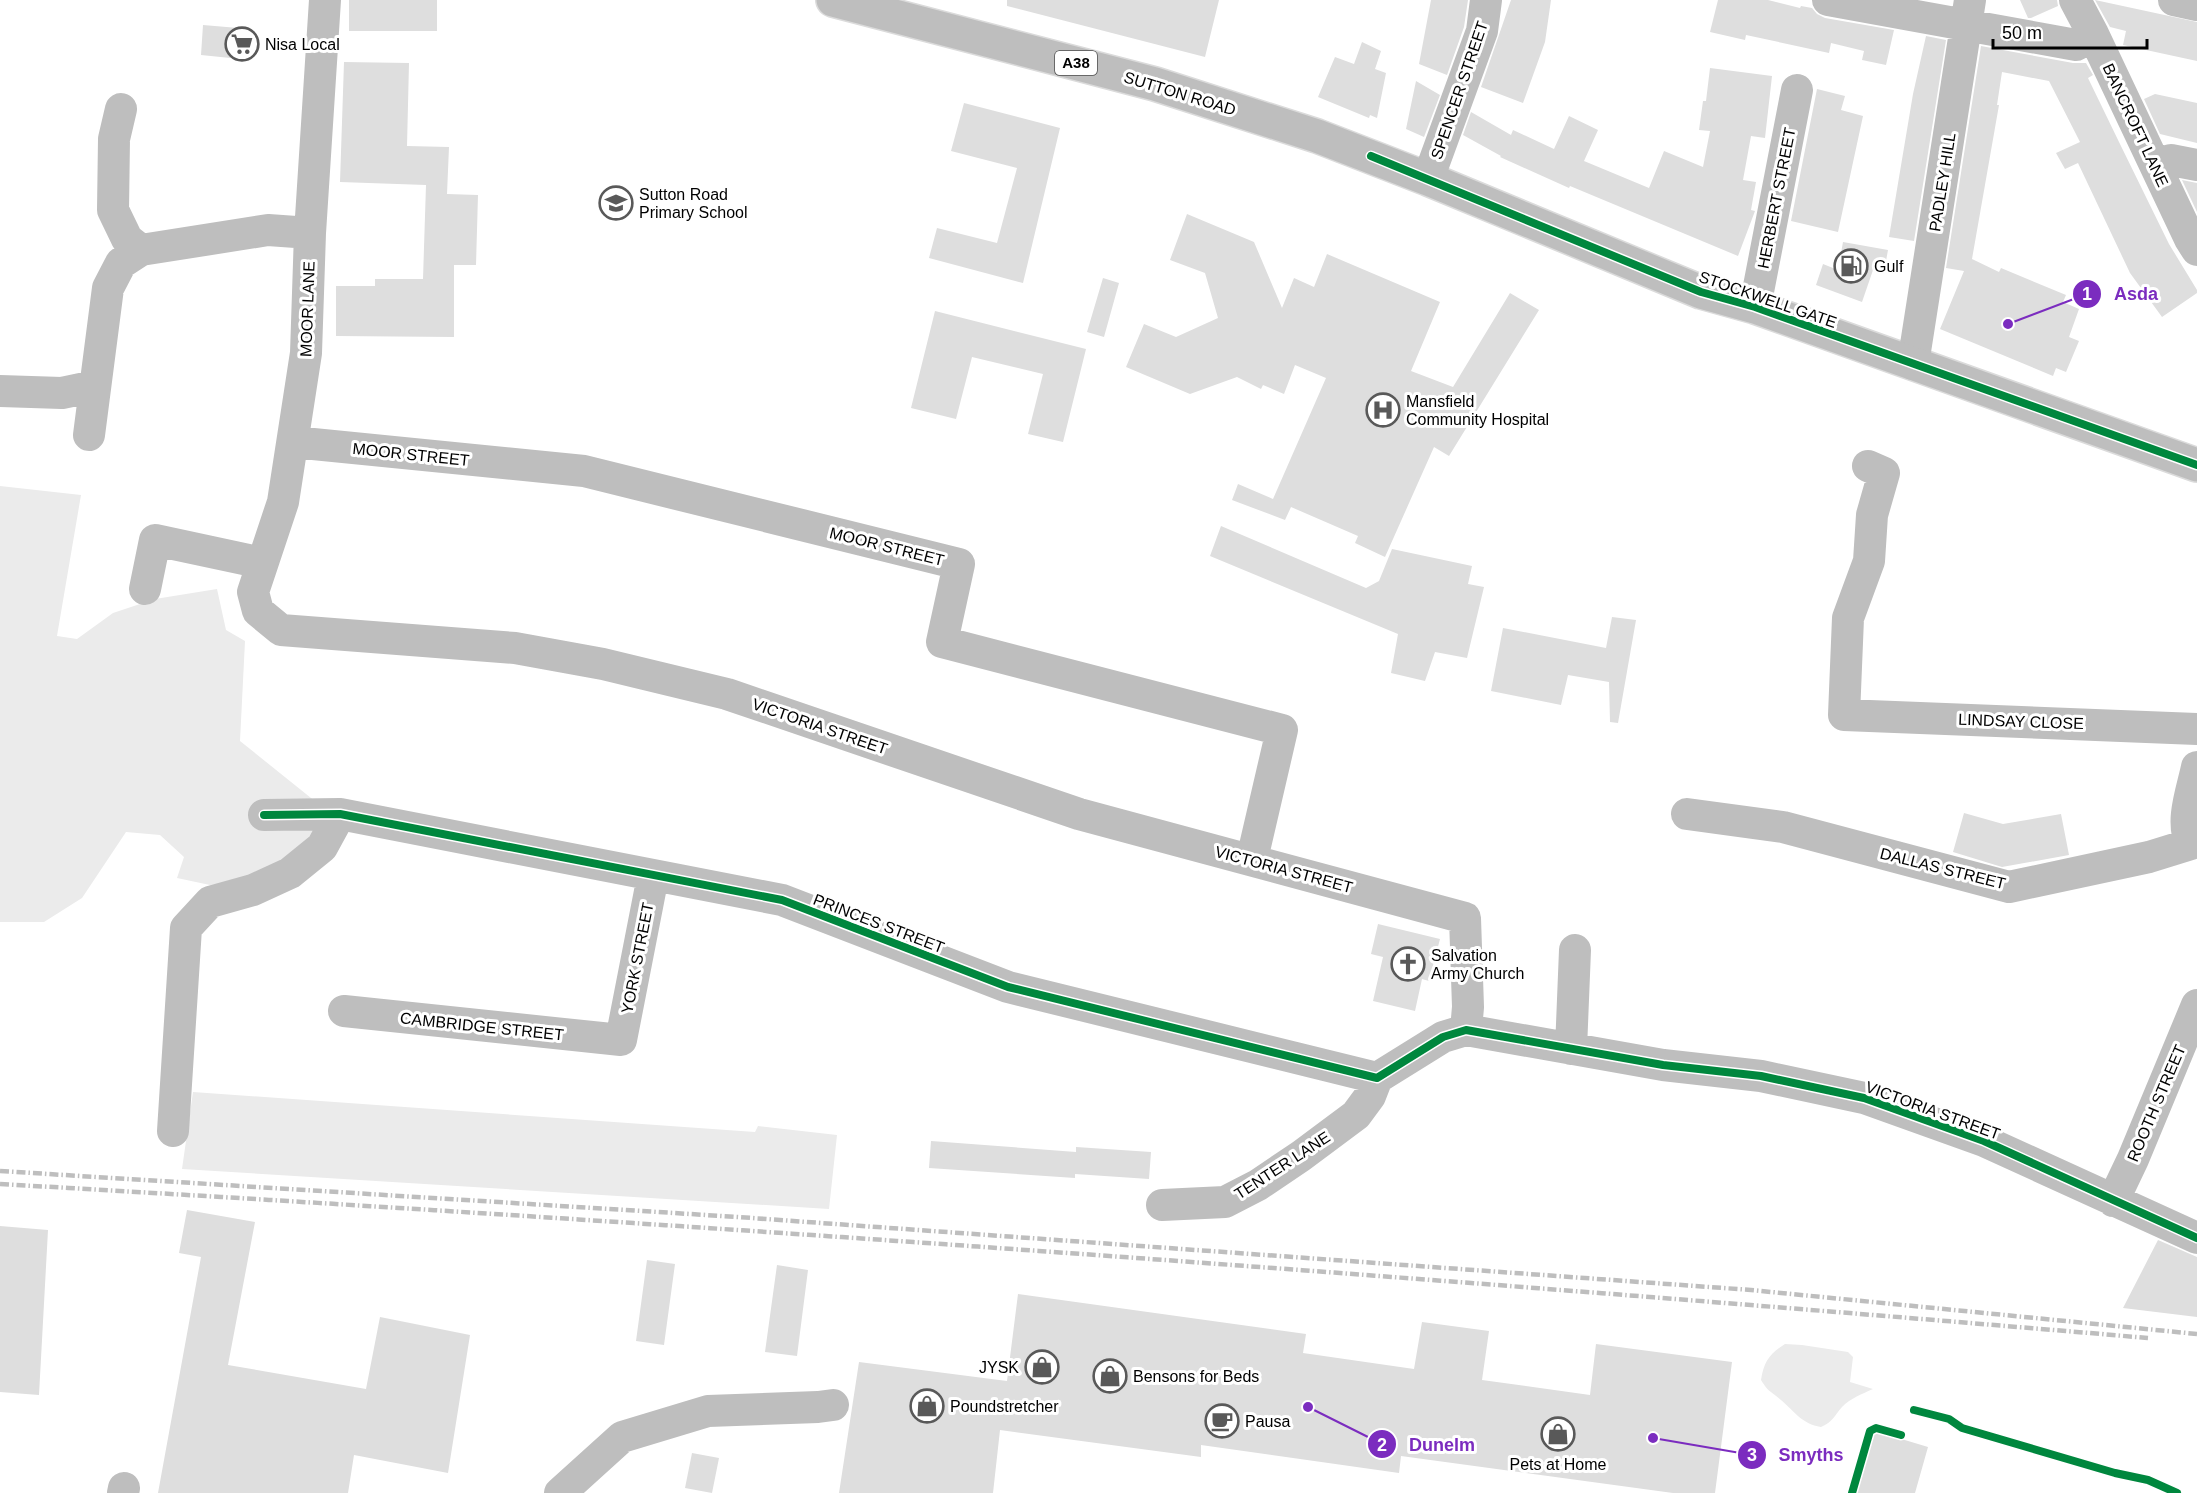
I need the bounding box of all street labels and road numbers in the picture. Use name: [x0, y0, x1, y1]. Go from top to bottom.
street label: SPENCER STREET: [1428, 19, 1491, 161]
road number: A38: [1055, 51, 1097, 75]
street label: BANCROFT LANE: [2100, 61, 2172, 190]
street label: SUTTON ROAD: [1122, 68, 1238, 119]
street label: HERBERT STREET: [1754, 126, 1799, 270]
street label: PADLEY HILL: [1926, 131, 1959, 233]
street label: MOOR LANE: [297, 261, 318, 357]
street label: STOCKWELL GATE: [1697, 268, 1839, 331]
street label: MOOR STREET: [352, 440, 470, 469]
street label: MOOR STREET: [828, 524, 946, 569]
street label: VICTORIA STREET: [750, 695, 890, 758]
street label: LINDSAY CLOSE: [1958, 711, 2084, 732]
street label: VICTORIA STREET: [1213, 843, 1355, 896]
street label: DALLAS STREET: [1878, 845, 2008, 892]
street label: PRINCES STREET: [811, 891, 947, 956]
street label: YORK STREET: [618, 901, 657, 1015]
street label: CAMBRIDGE STREET: [399, 1009, 565, 1044]
street label: ROOTH STREET: [2124, 1042, 2189, 1164]
street label: VICTORIA STREET: [1863, 1078, 2003, 1143]
street label: TENTER LANE: [1231, 1128, 1333, 1203]

